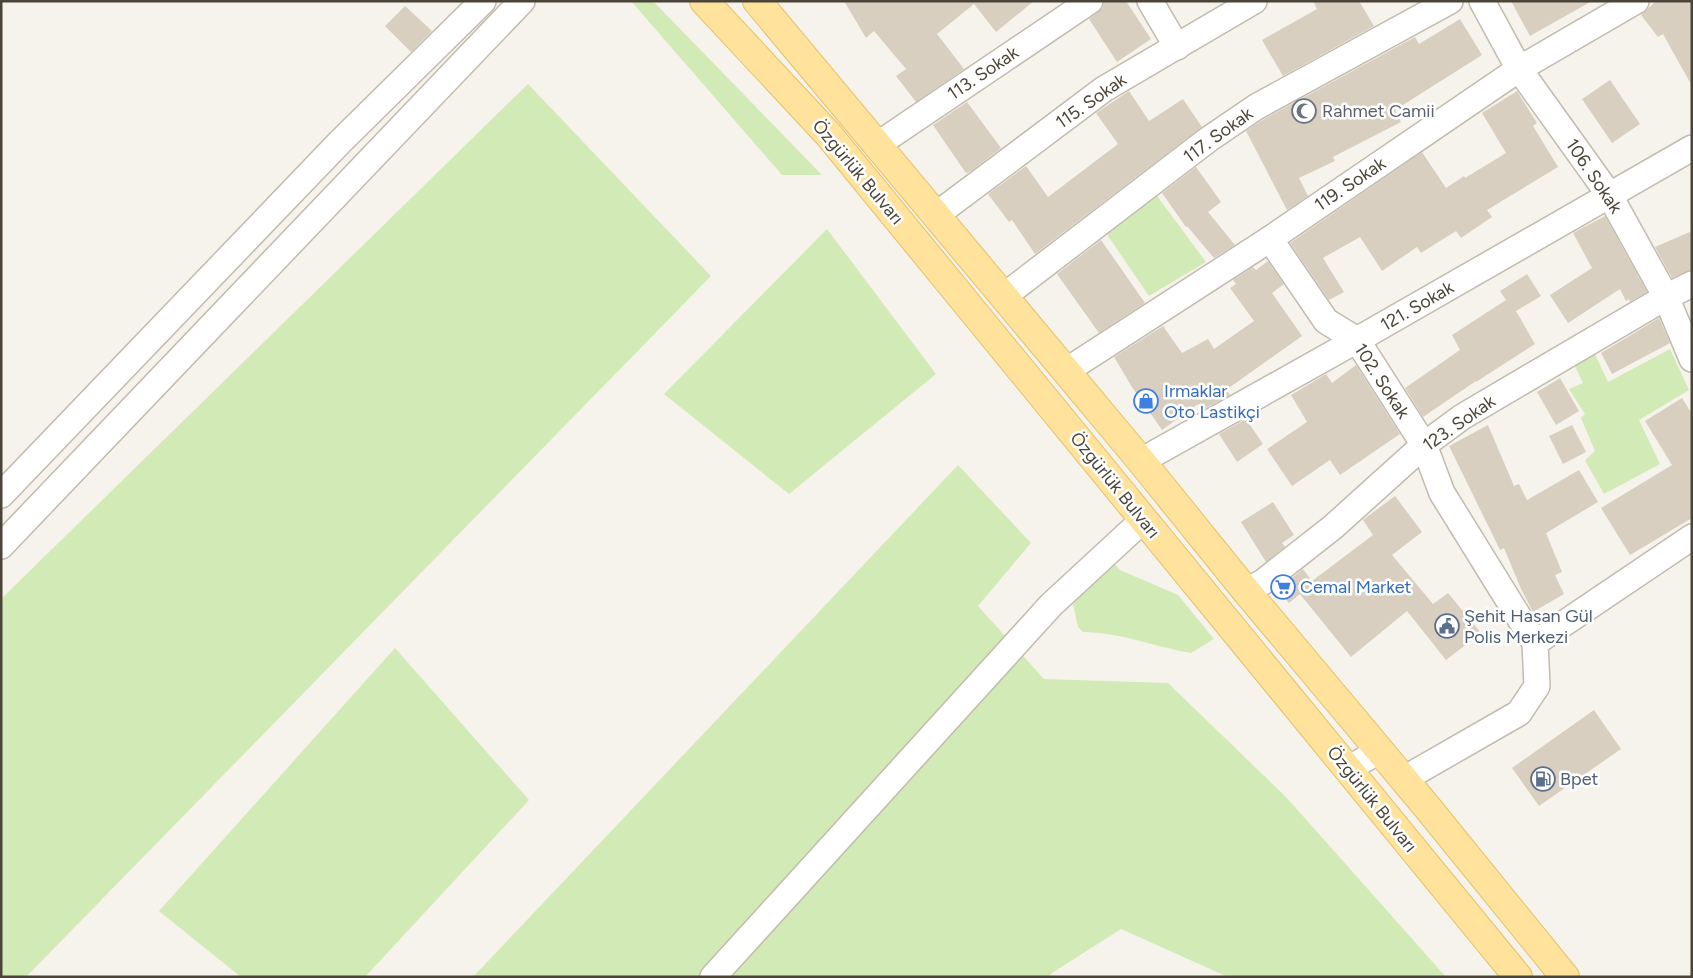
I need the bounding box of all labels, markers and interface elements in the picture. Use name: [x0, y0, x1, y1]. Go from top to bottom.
street label: 113. Sokak: [943, 41, 1023, 105]
street label: 115. Sokak: [1051, 69, 1131, 133]
mosque icon: Rahmet Camii: [1291, 98, 1317, 124]
place label: Rahmet Camii: [1322, 100, 1435, 122]
street label: 117. Sokak: [1179, 102, 1257, 168]
street label: Özgürlük Bulvarı: [808, 115, 908, 229]
street label: 106. Sokak: [1561, 134, 1627, 218]
street label: 119. Sokak: [1310, 152, 1390, 216]
street label: 121. Sokak: [1376, 276, 1458, 336]
street label: 102. Sokak: [1350, 339, 1415, 423]
place label: Irmaklar Oto Lastikçi: [1164, 380, 1260, 423]
shop icon: Irmaklar Oto Lastikçi: [1133, 388, 1159, 414]
street label: 123. Sokak: [1419, 390, 1500, 456]
street label: Özgürlük Bulvarı: [1065, 427, 1165, 543]
supermarket icon: Cemal Market: [1270, 574, 1296, 600]
place label: Cemal Market: [1300, 576, 1412, 598]
place label: Şehit Hasan Gül Polis Merkezi: [1464, 605, 1593, 648]
public building icon: Şehit Hasan Gül Polis Merkezi: [1434, 613, 1460, 639]
street label: Özgürlük Bulvarı: [1322, 741, 1422, 857]
fuel station icon: Bpet: [1530, 766, 1556, 792]
place label: Bpet: [1560, 768, 1598, 790]

